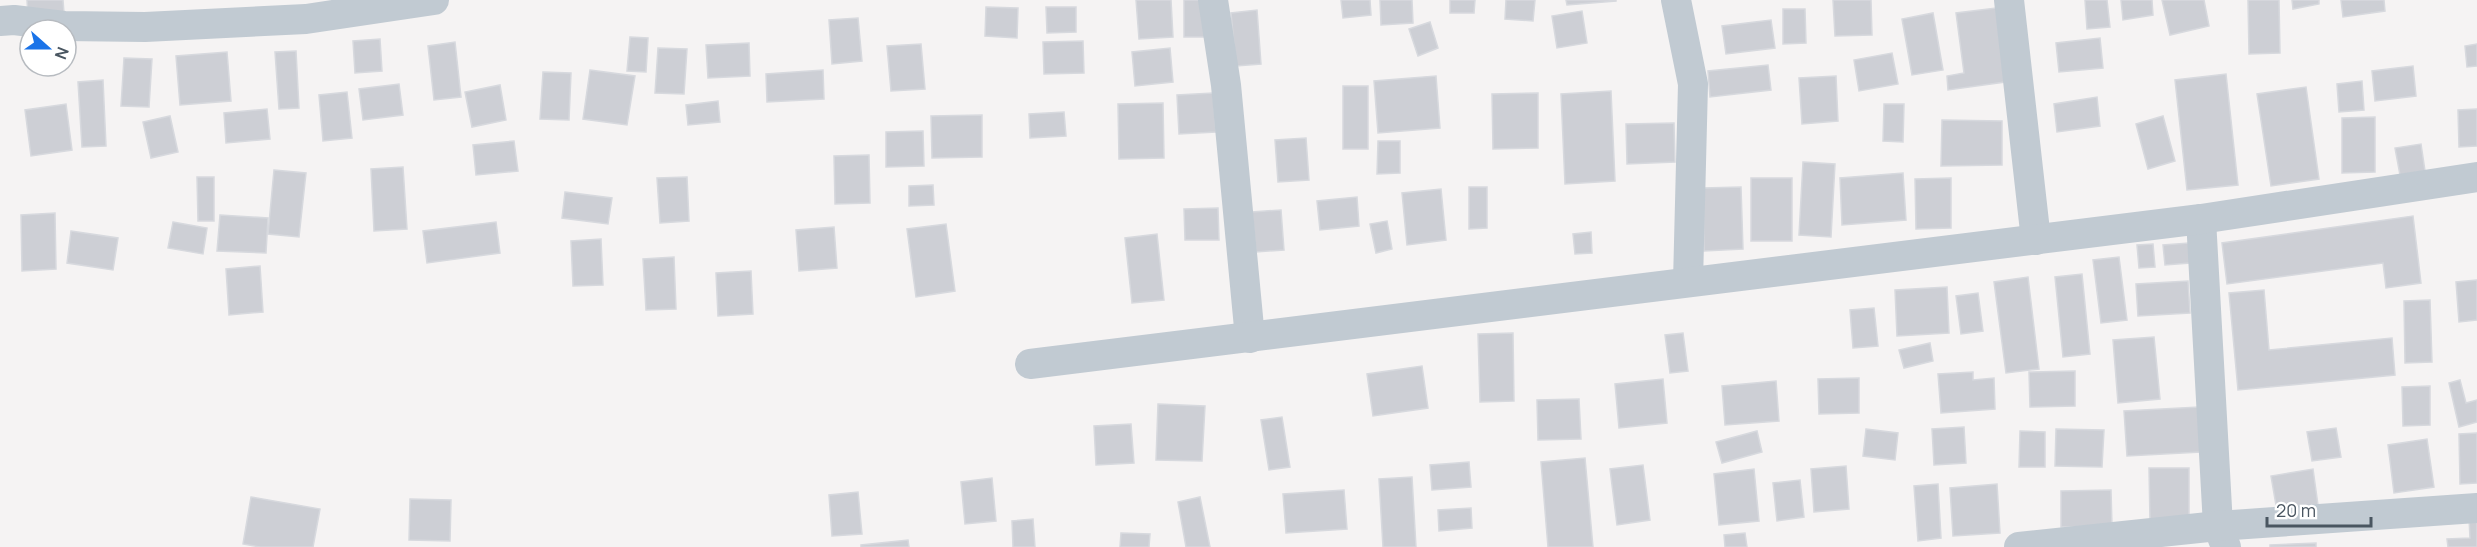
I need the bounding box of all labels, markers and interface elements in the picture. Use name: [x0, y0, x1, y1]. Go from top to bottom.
north arrow: [18, 18, 78, 78]
text: N: [50, 44, 74, 63]
scale bar: [2267, 490, 2370, 528]
text: 20 m: [2276, 498, 2316, 522]

